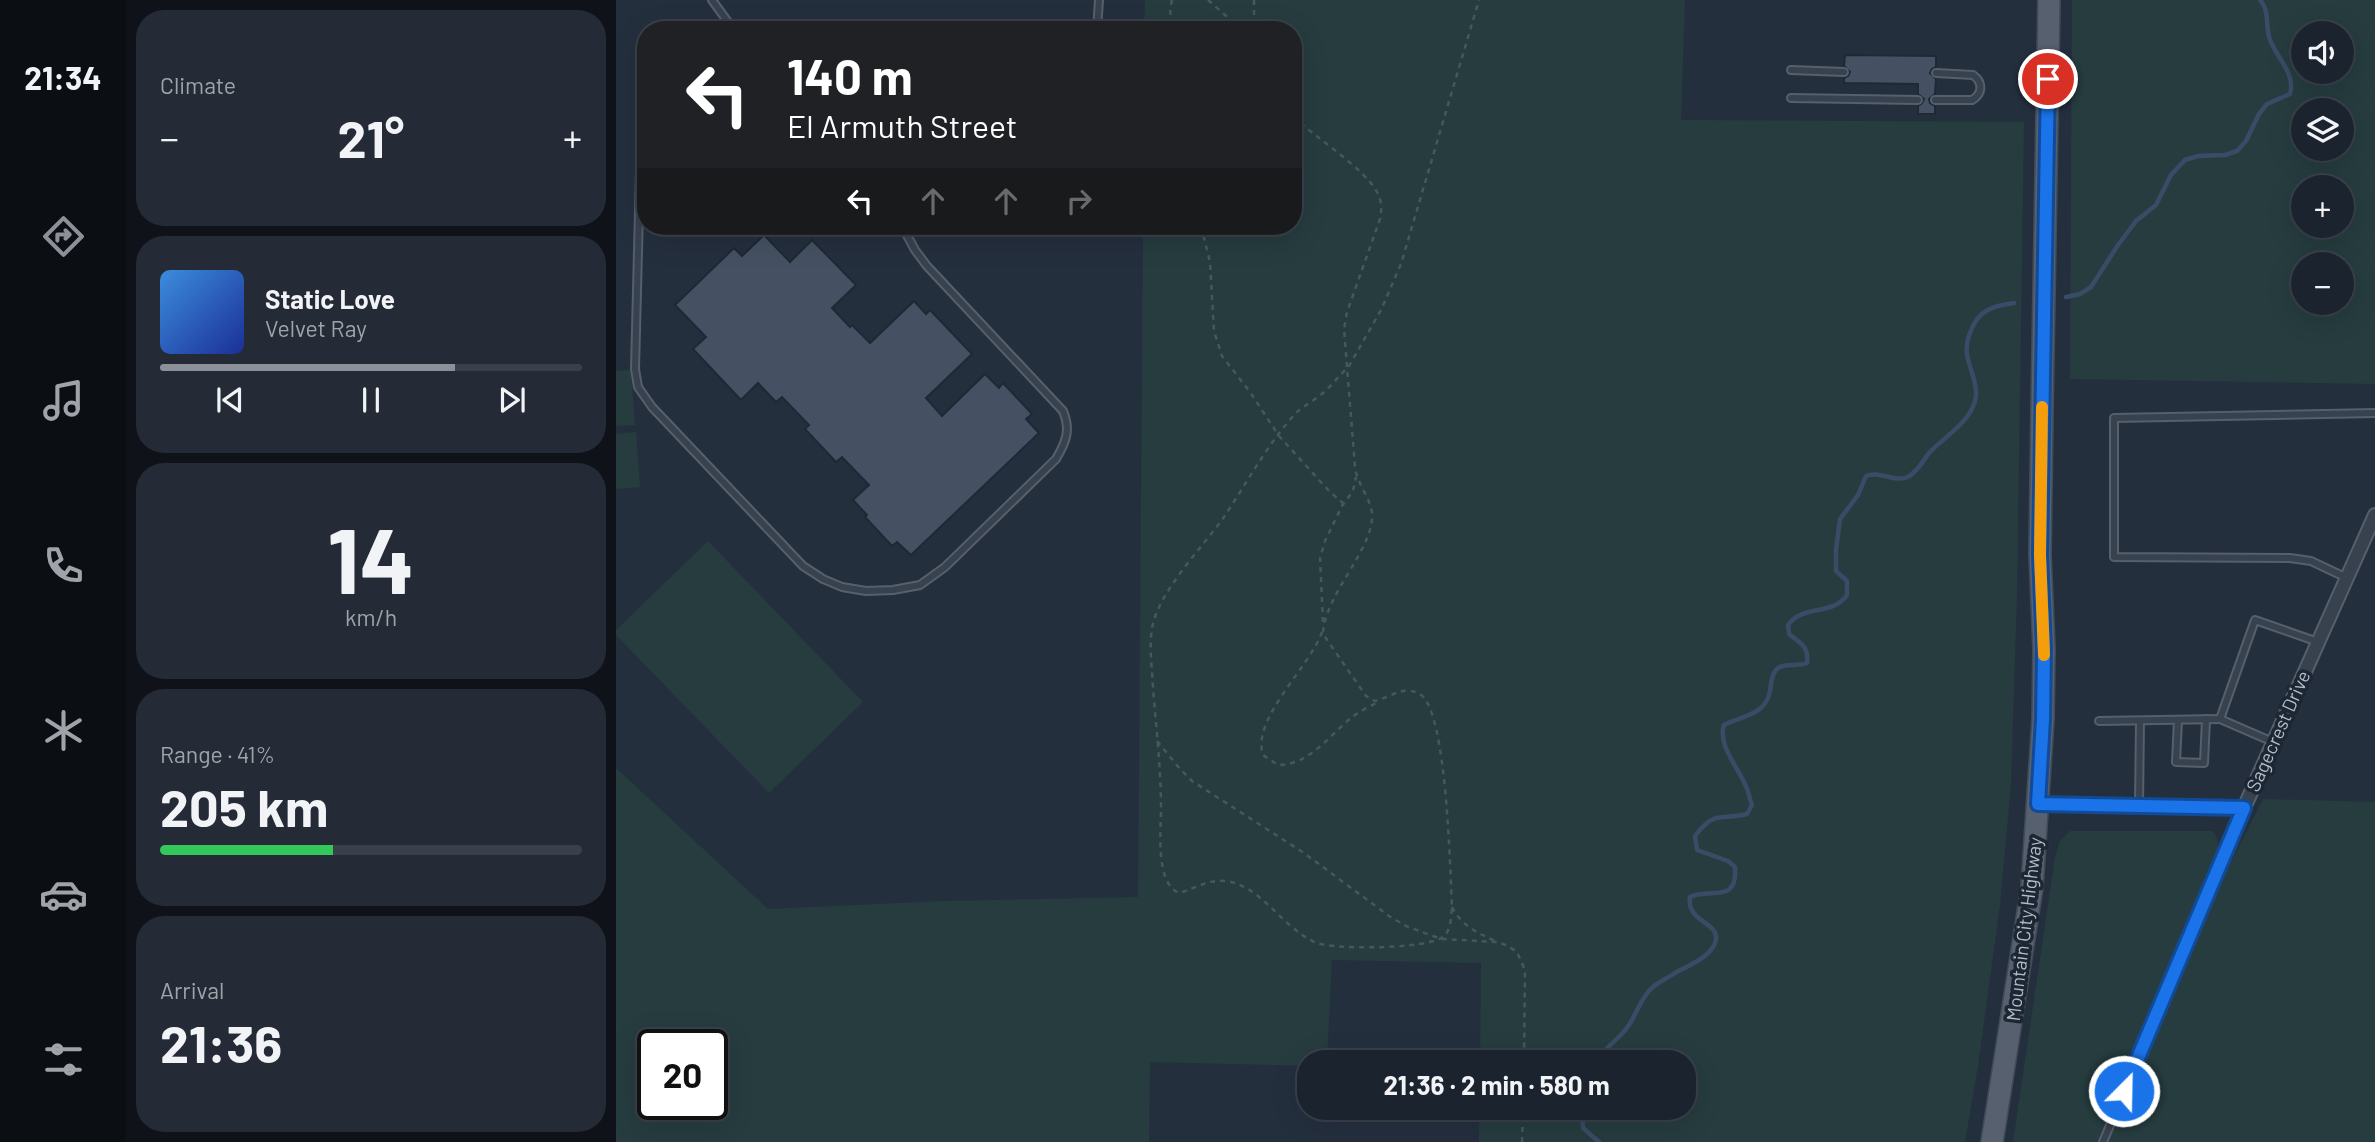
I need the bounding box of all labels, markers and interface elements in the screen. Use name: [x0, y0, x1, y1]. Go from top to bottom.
map controls: [2291, 21, 2354, 315]
button: sound: [2291, 21, 2354, 84]
text: 140 m: [787, 46, 913, 105]
icon: left: [672, 49, 763, 140]
pin: [2018, 49, 2078, 109]
text: 21:34: [24, 58, 102, 96]
icon: arrive: [2029, 60, 2067, 98]
text: Climate: [160, 71, 236, 99]
button: layers: [2291, 98, 2354, 161]
text: 21°: [338, 106, 404, 168]
text: El Armuth Street: [787, 106, 1017, 144]
text: −: [160, 114, 179, 160]
text: +: [563, 114, 582, 160]
button: +: [2291, 175, 2354, 238]
icon: left: [841, 182, 879, 220]
icon: ahead: [914, 182, 952, 220]
icon: ahead: [987, 182, 1025, 220]
icon: right: [1060, 182, 1098, 220]
icon: directions: [39, 212, 88, 261]
button: −: [2291, 252, 2354, 315]
text: Static Love: [265, 283, 395, 314]
text: Velvet Ray: [265, 314, 367, 342]
icon: music: [39, 376, 88, 425]
icon: previous: [211, 381, 249, 419]
icon: pause: [352, 381, 390, 419]
icon: next: [493, 381, 531, 419]
text: 14: [327, 503, 415, 612]
icon: phone: [39, 541, 88, 590]
text: km/h: [345, 603, 397, 631]
street label: Sagecrest Drive: [2241, 667, 2314, 795]
icon: climate: [39, 706, 88, 755]
text: Range · 41%: [160, 740, 275, 768]
text: 205 km: [160, 775, 328, 837]
street label: Mountain City Highway: [2001, 835, 2046, 1022]
icon: car: [39, 870, 88, 919]
text: Arrival: [160, 976, 224, 1004]
text: 21:36: [160, 1011, 282, 1073]
speed limit sign: 20: [637, 1029, 728, 1120]
icon: filters: [39, 1035, 88, 1084]
position arrow: [2087, 1054, 2161, 1128]
text: 21:36 · 2 min · 580 m: [1383, 1069, 1610, 1100]

